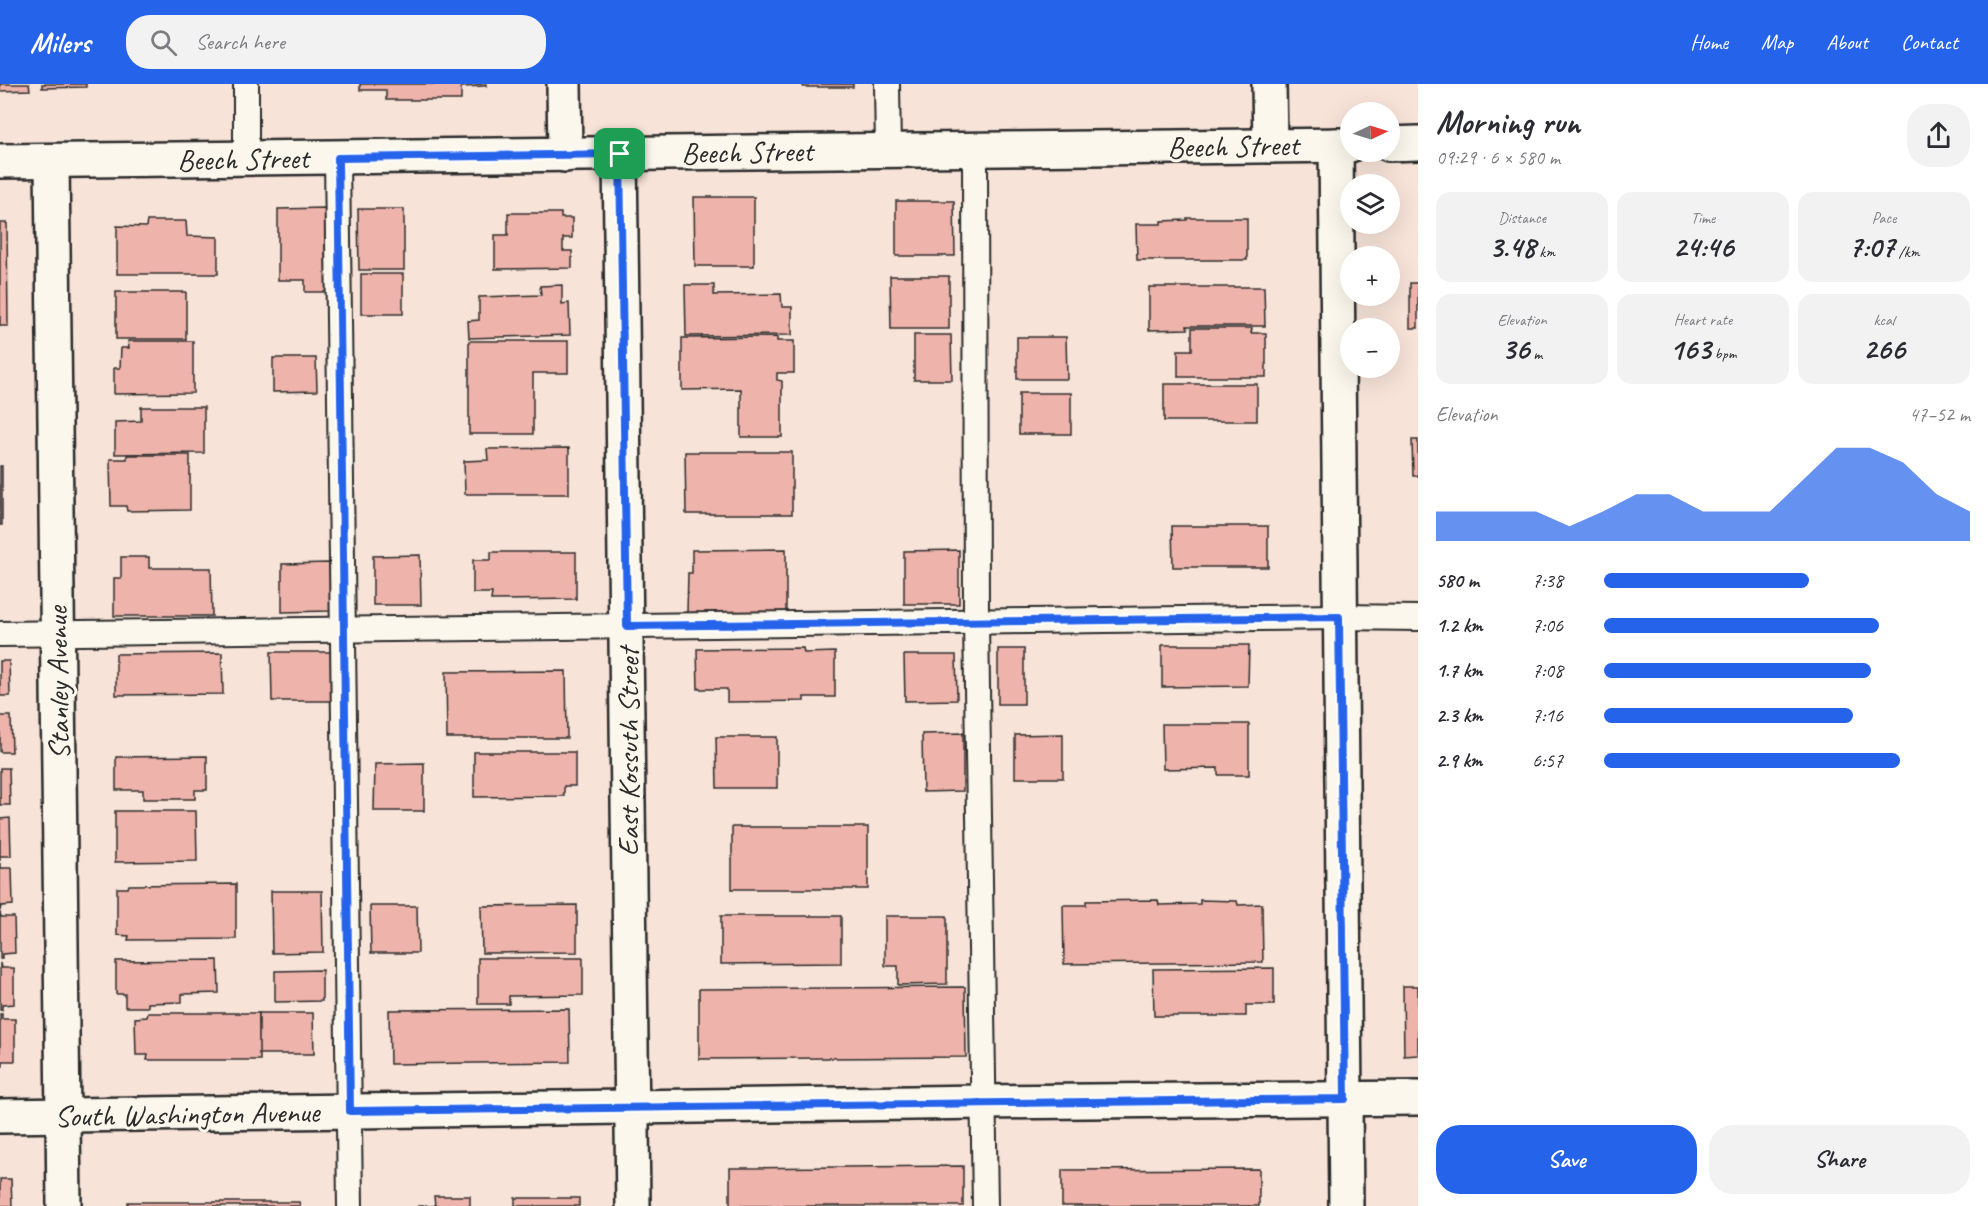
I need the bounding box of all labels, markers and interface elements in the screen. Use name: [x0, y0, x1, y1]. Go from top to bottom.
search box: [126, 15, 546, 69]
text: Milers: [30, 25, 90, 60]
icon: search: [147, 26, 180, 59]
text: Search here: [195, 28, 285, 56]
text: Home: [1690, 29, 1728, 55]
text: Map: [1761, 29, 1793, 55]
text: About: [1826, 29, 1868, 55]
text: Contact: [1901, 29, 1958, 55]
text: Morning run: [1436, 101, 1580, 143]
north arrow: [1340, 102, 1400, 162]
map controls: [1340, 102, 1400, 378]
button: share: [1907, 104, 1970, 167]
street label: Beech Street: [1167, 126, 1302, 166]
pin: [594, 128, 645, 179]
street label: Beech Street: [681, 132, 816, 172]
icon: arrive: [603, 137, 636, 170]
street label: Beech Street: [177, 139, 312, 179]
text: 09:29 · 6 × 580 m: [1436, 145, 1560, 170]
button: layers: [1340, 174, 1400, 234]
text: Distance: [1498, 208, 1546, 228]
text: Time: [1691, 208, 1715, 228]
text: Pace: [1872, 208, 1896, 228]
text: 3.48: [1489, 228, 1535, 266]
text: 24:46: [1673, 228, 1733, 266]
text: 7:07: [1849, 228, 1895, 266]
text: km: [1535, 242, 1555, 262]
text: /km: [1895, 242, 1920, 262]
button: +: [1340, 246, 1400, 306]
text: Elevation: [1497, 310, 1547, 330]
text: Heart rate: [1674, 310, 1732, 330]
text: kcal: [1873, 310, 1895, 330]
button: −: [1340, 318, 1400, 378]
text: 36: [1502, 330, 1529, 368]
text: 163: [1670, 330, 1711, 368]
text: 266: [1863, 330, 1905, 368]
text: m: [1529, 344, 1542, 364]
text: bpm: [1711, 344, 1736, 364]
text: Elevation: [1436, 402, 1498, 427]
text: 47–52 m: [1909, 402, 1970, 427]
text: 580 m: [1436, 568, 1479, 593]
text: 7:38: [1532, 568, 1563, 593]
street label: Stanley Avenue: [38, 604, 78, 760]
text: 1.2 km: [1436, 613, 1483, 638]
text: 7:06: [1532, 613, 1563, 638]
street label: East Kossuth Street: [609, 644, 647, 856]
text: 1.7 km: [1436, 658, 1482, 683]
text: 7:08: [1532, 658, 1563, 683]
text: 2.3 km: [1436, 703, 1483, 728]
text: 7:16: [1532, 703, 1563, 728]
text: 2.9 km: [1436, 748, 1482, 773]
text: 6:57: [1532, 748, 1563, 773]
street label: South Washington Avenue: [54, 1093, 322, 1135]
button: Save: [1436, 1125, 1697, 1194]
button: Share: [1709, 1125, 1970, 1194]

